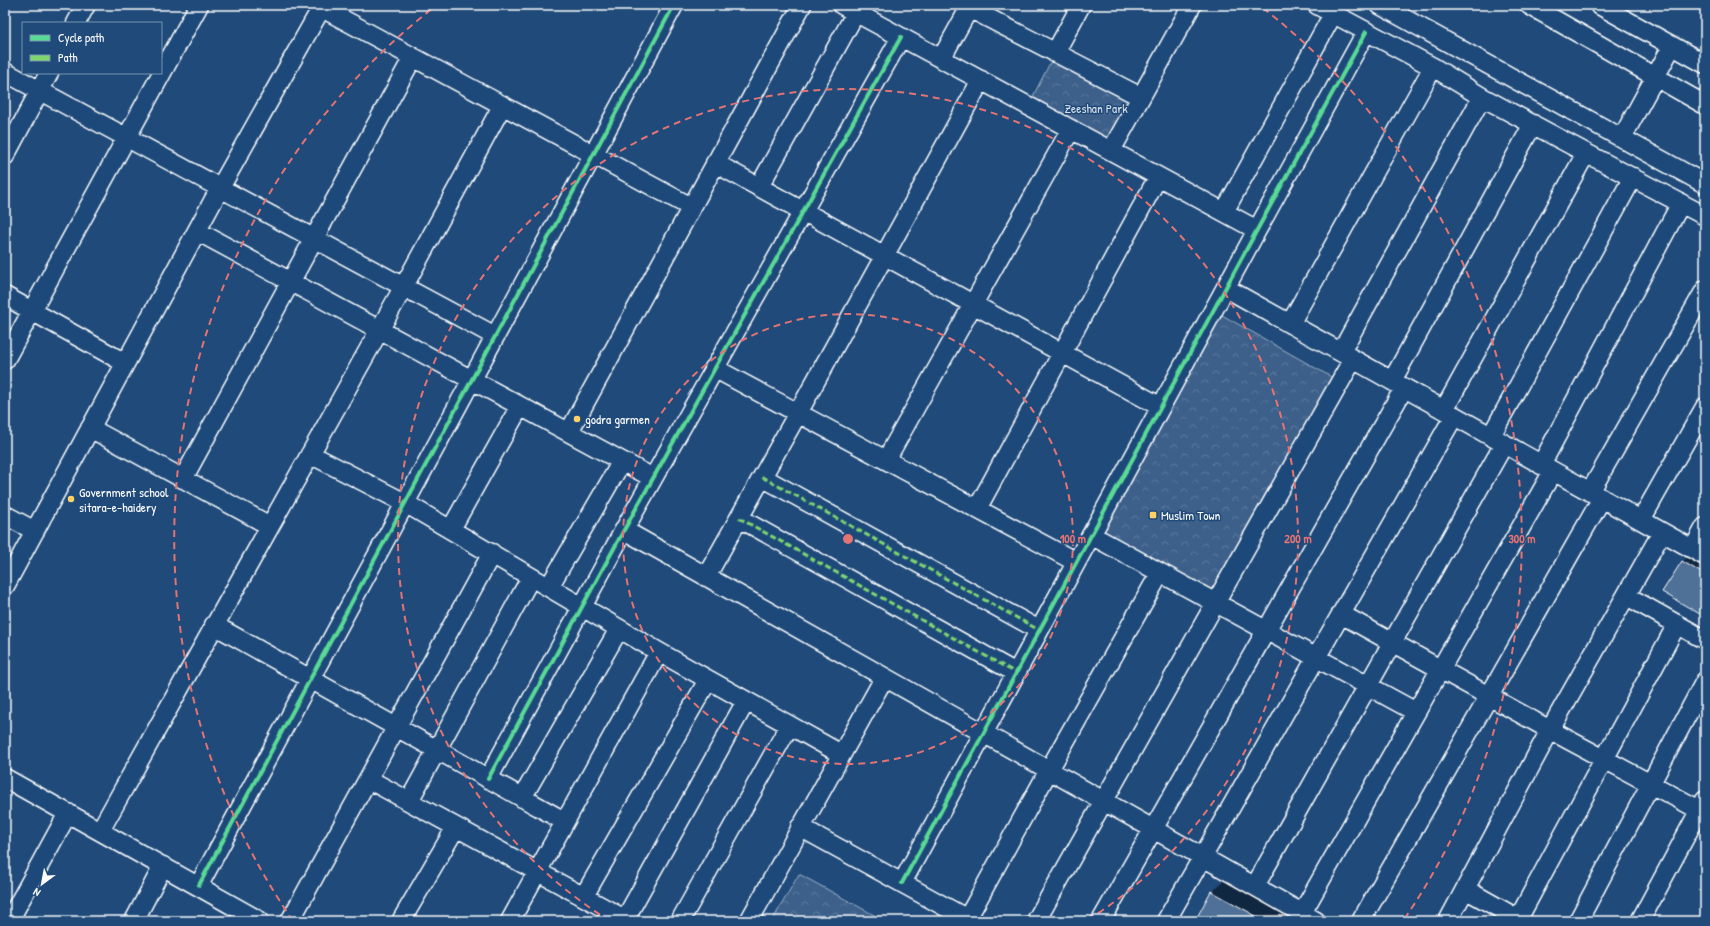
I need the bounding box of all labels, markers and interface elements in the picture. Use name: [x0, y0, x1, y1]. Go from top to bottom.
legend: [22, 22, 162, 74]
text: Cycle path: [58, 29, 104, 46]
text: Path: [58, 49, 78, 66]
park label: Zeeshan Park: [1064, 99, 1128, 117]
place label: godra garmen: [585, 410, 650, 428]
marker: godra garmen: [572, 414, 582, 424]
place label: Government school sitara-e-haidery: [79, 483, 169, 516]
marker: Government school sitara-e-haidery: [66, 494, 76, 504]
place label: Muslim Town: [1161, 506, 1220, 524]
marker: Muslim Town: [1148, 510, 1158, 520]
text: 100 m: [1060, 530, 1086, 547]
text: 200 m: [1284, 530, 1312, 547]
text: 300 m: [1508, 530, 1536, 547]
centre of rings: [841, 532, 855, 546]
north arrow: [22, 864, 62, 904]
text: N: [30, 885, 43, 900]

